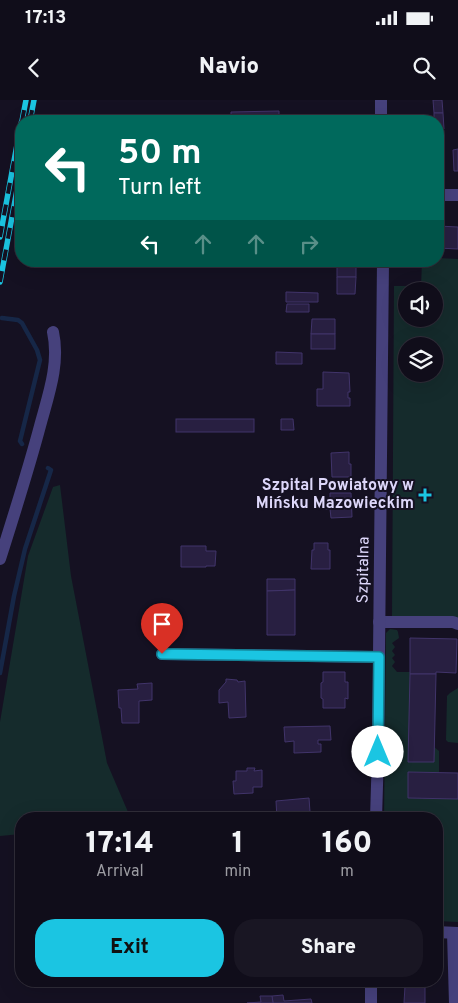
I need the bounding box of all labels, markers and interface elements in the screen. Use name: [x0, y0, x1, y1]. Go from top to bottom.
text: 17:13: [25, 6, 66, 30]
icon: back: [20, 54, 48, 82]
text: Navio: [199, 54, 259, 81]
icon: search: [410, 54, 438, 82]
text: 50 m: [118, 132, 202, 176]
icon: left: [35, 135, 100, 200]
text: Turn left: [118, 175, 201, 202]
icon: left: [136, 230, 164, 258]
icon: ahead: [189, 230, 217, 258]
icon: ahead: [242, 230, 270, 258]
icon: right: [295, 230, 323, 258]
map controls: [398, 282, 443, 382]
button: sound: [398, 282, 443, 327]
button: layers: [398, 337, 443, 382]
place label: Szpital Powiatowy w Mińsku Mazowieckim: [256, 476, 414, 514]
marker: Szpital Powiatowy w Mińsku Mazowieckim: [418, 488, 432, 502]
street label: Szpitalna: [353, 536, 375, 604]
pin: [141, 603, 183, 654]
icon: arrive: [148, 610, 176, 638]
position arrow: [351, 725, 403, 777]
text: 17:14: [86, 826, 154, 863]
text: 1: [232, 826, 244, 863]
text: 160: [322, 826, 372, 863]
text: Arrival: [96, 862, 144, 882]
text: min: [225, 862, 251, 882]
text: m: [340, 862, 354, 882]
button: Exit: [35, 919, 224, 977]
button: Share: [234, 919, 423, 977]

